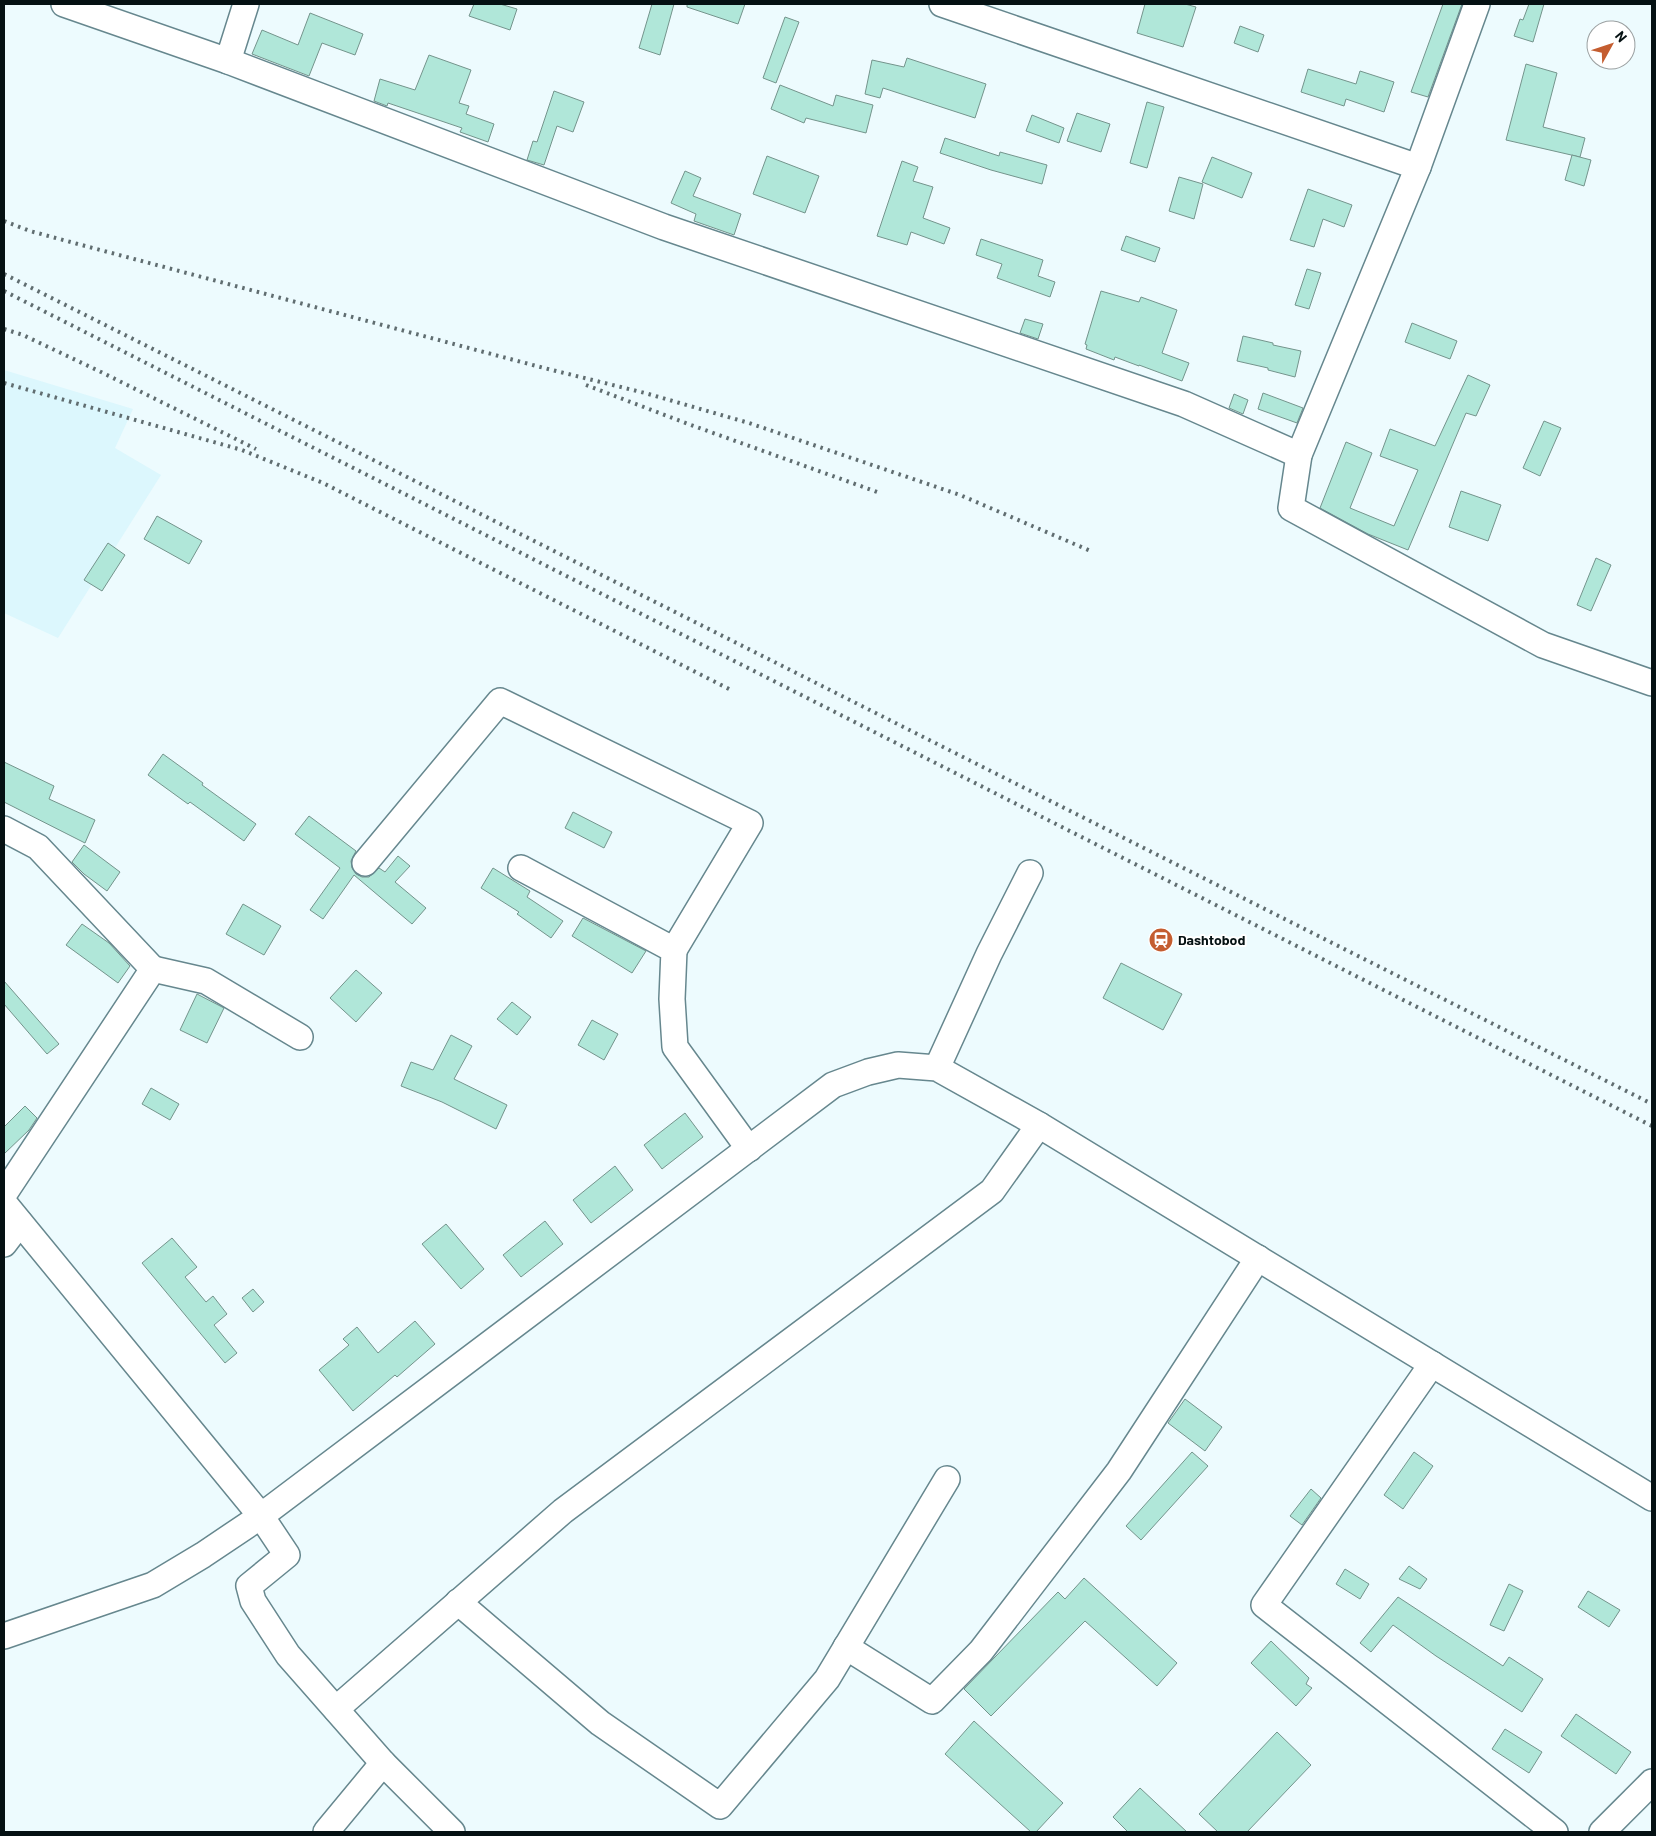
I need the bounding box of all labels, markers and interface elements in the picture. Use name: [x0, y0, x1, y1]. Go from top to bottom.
north arrow: [1586, 20, 1636, 70]
text: N: [1612, 27, 1631, 45]
station icon: Dashtobod: [1148, 927, 1174, 953]
place label: Dashtobod: [1178, 931, 1245, 948]

